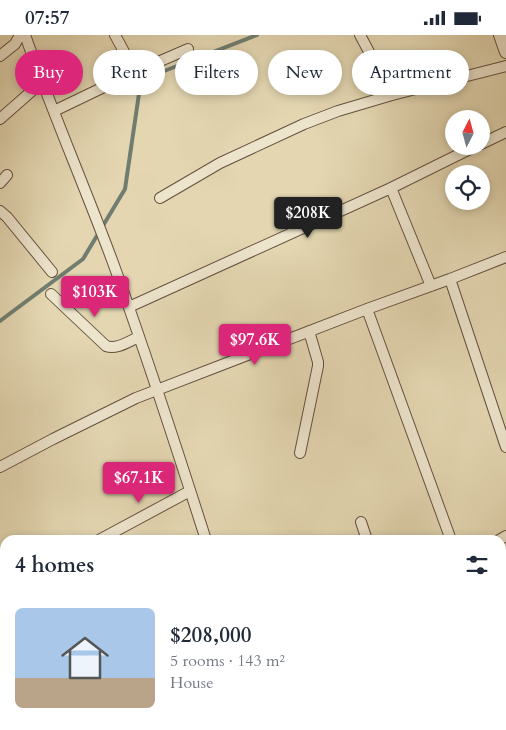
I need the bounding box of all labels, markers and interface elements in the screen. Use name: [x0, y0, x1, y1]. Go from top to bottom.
text: 07:57: [25, 5, 69, 31]
chip: Buy: [15, 50, 83, 95]
chip: Rent: [93, 50, 165, 95]
chip: Filters: [175, 50, 258, 95]
chip: New: [268, 50, 342, 95]
chip: Apartment: [352, 50, 469, 95]
north arrow: [445, 110, 490, 155]
map controls: [445, 110, 490, 210]
button: locate: [445, 165, 490, 210]
pin: $208K: [273, 197, 343, 239]
text: $208K: [285, 202, 331, 224]
pin: $103K: [60, 275, 130, 318]
text: $103K: [72, 281, 118, 303]
pin: $97.6K: [214, 323, 296, 366]
text: $97.6K: [230, 329, 280, 351]
pin: $67.1K: [98, 461, 180, 504]
text: $67.1K: [114, 467, 164, 489]
text: 4 homes: [15, 551, 94, 580]
icon: filters: [463, 551, 491, 579]
text: $208,000: [170, 621, 251, 650]
icon: home: [55, 628, 115, 688]
text: 5 rooms · 143 m²: [170, 650, 285, 672]
text: House: [170, 672, 213, 694]

